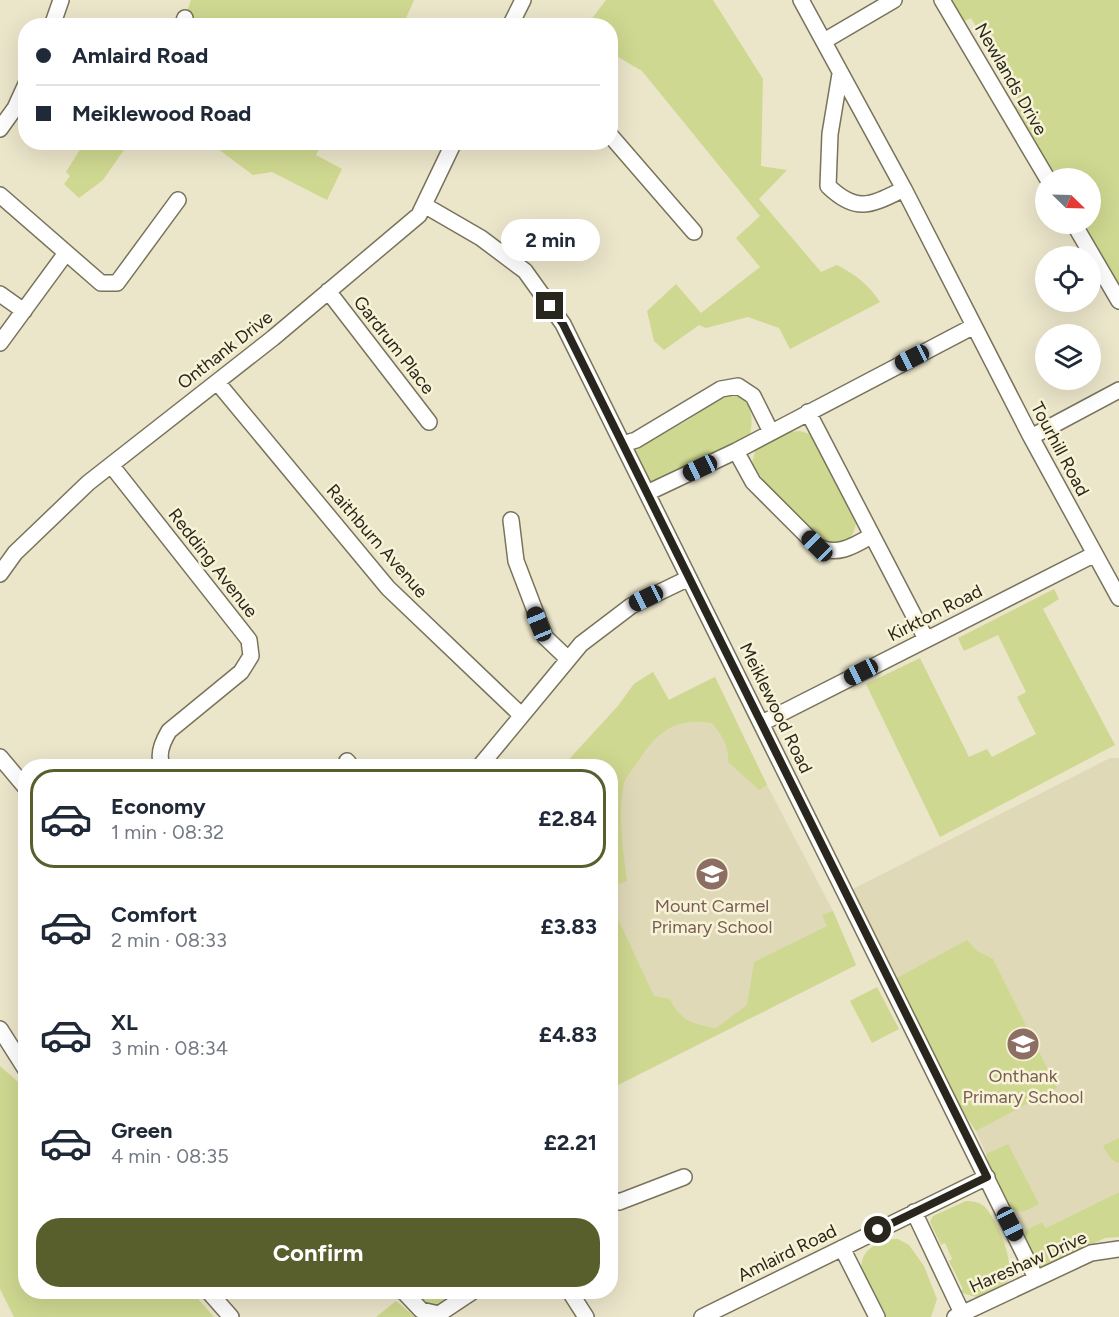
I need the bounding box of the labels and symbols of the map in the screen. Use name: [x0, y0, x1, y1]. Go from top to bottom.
street label: Newlands Drive: [970, 19, 1052, 139]
north arrow: [1035, 168, 1101, 234]
callout: 2 min: [500, 219, 600, 261]
street label: Gardrum Place: [349, 292, 439, 399]
route end: [536, 292, 563, 319]
street label: Onthank Drive: [173, 306, 277, 394]
car: [892, 342, 932, 374]
street label: Tourhill Road: [1026, 398, 1094, 500]
car: [680, 452, 720, 484]
street label: Raithburn Avenue: [322, 480, 432, 602]
street label: Redding Avenue: [164, 504, 262, 622]
car: [798, 527, 836, 565]
street label: Kirkton Road: [884, 580, 986, 646]
car: [626, 582, 666, 614]
car: [524, 604, 554, 644]
street label: Meiklewood Road: [735, 639, 817, 777]
car: [841, 656, 881, 688]
school or university icon: Mount Carmel Primary School: [694, 856, 730, 892]
place label: Mount Carmel Primary School: [652, 895, 772, 938]
school or university icon: Onthank Primary School: [1005, 1026, 1041, 1062]
place label: Onthank Primary School: [963, 1065, 1083, 1108]
car: [994, 1204, 1026, 1244]
route start: [864, 1216, 891, 1243]
street label: Amlaird Road: [734, 1220, 840, 1286]
street label: Hareshaw Drive: [966, 1226, 1090, 1298]

